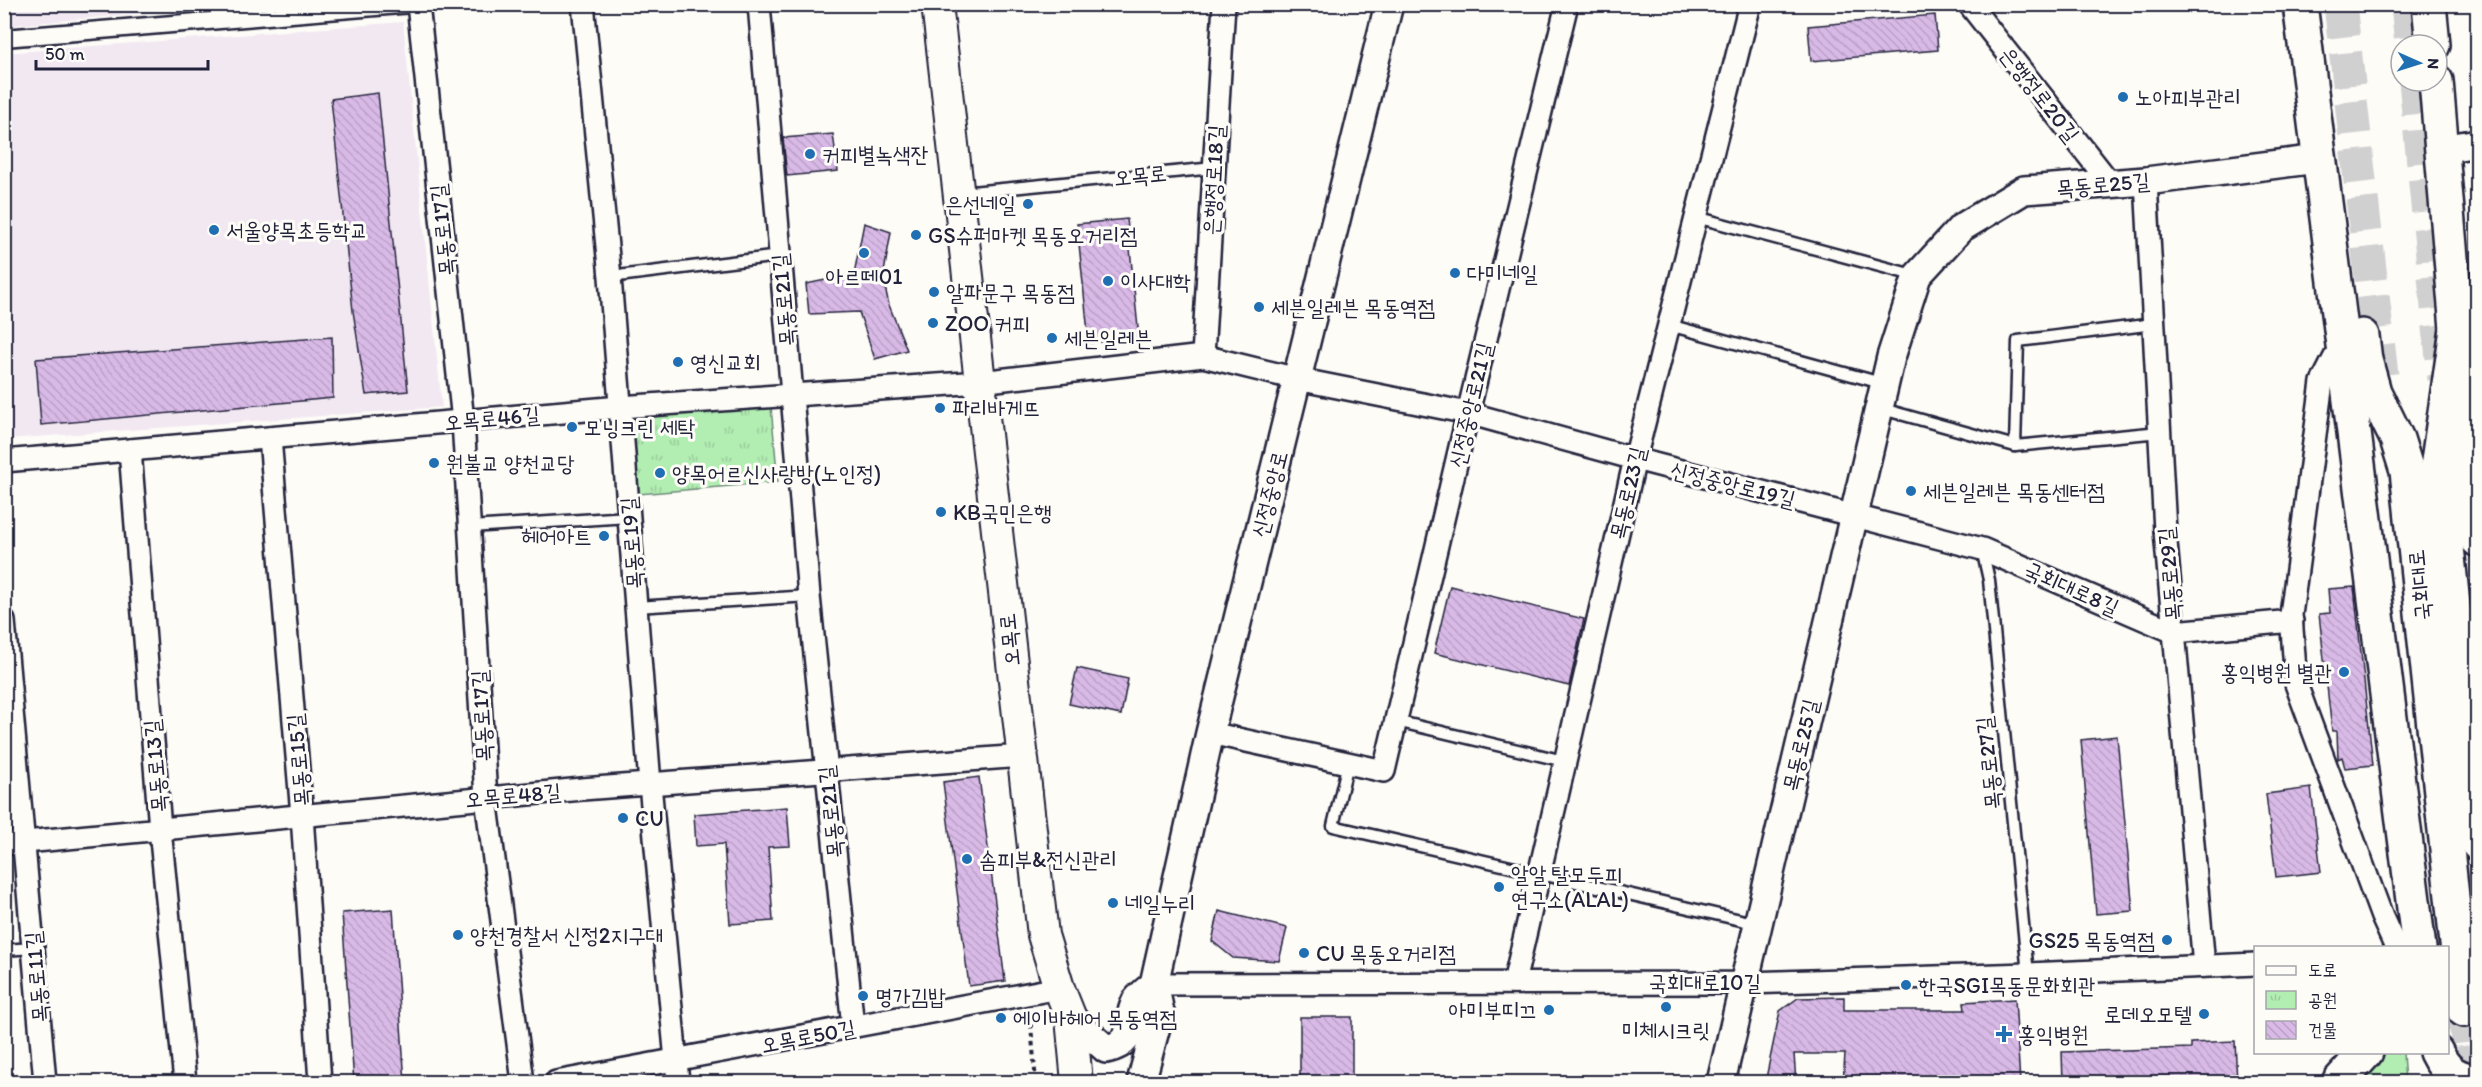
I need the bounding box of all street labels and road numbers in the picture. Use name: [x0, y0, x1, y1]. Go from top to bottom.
street label: 은행정로20길: [1994, 41, 2085, 148]
street label: 은행정로18길: [1197, 124, 1230, 236]
street label: 오목로: [1112, 159, 1168, 192]
street label: 목동로25길: [2055, 167, 2151, 202]
street label: 목동로17길: [424, 183, 461, 277]
street label: 목동로21길: [766, 252, 801, 347]
street label: 신정중앙로21길: [1443, 339, 1498, 471]
street label: 오목로46길: [443, 401, 541, 436]
street label: 목동로23길: [1604, 444, 1651, 542]
street label: 신정중앙로: [1246, 448, 1293, 540]
street label: 신정중앙로19길: [1668, 456, 1798, 513]
street label: 목동로19길: [615, 496, 648, 590]
street label: 목동로29길: [2152, 526, 2187, 622]
street label: 국회대로: [2402, 548, 2437, 622]
street label: 국회대로8길: [2020, 556, 2123, 621]
street label: 오목로: [993, 612, 1026, 668]
street label: 목동로17길: [466, 669, 497, 763]
street label: 목동로25길: [1777, 696, 1824, 794]
street label: 목동로15길: [281, 712, 316, 807]
street label: 목동로27길: [1970, 715, 2007, 811]
street label: 목동로13길: [138, 718, 173, 813]
street label: 목동로21길: [812, 764, 849, 859]
street label: 오목로48길: [464, 778, 562, 813]
street label: 목동로11길: [19, 930, 54, 1024]
street label: 국회대로10길: [1649, 969, 1761, 996]
street label: 오목로50길: [758, 1014, 858, 1059]

